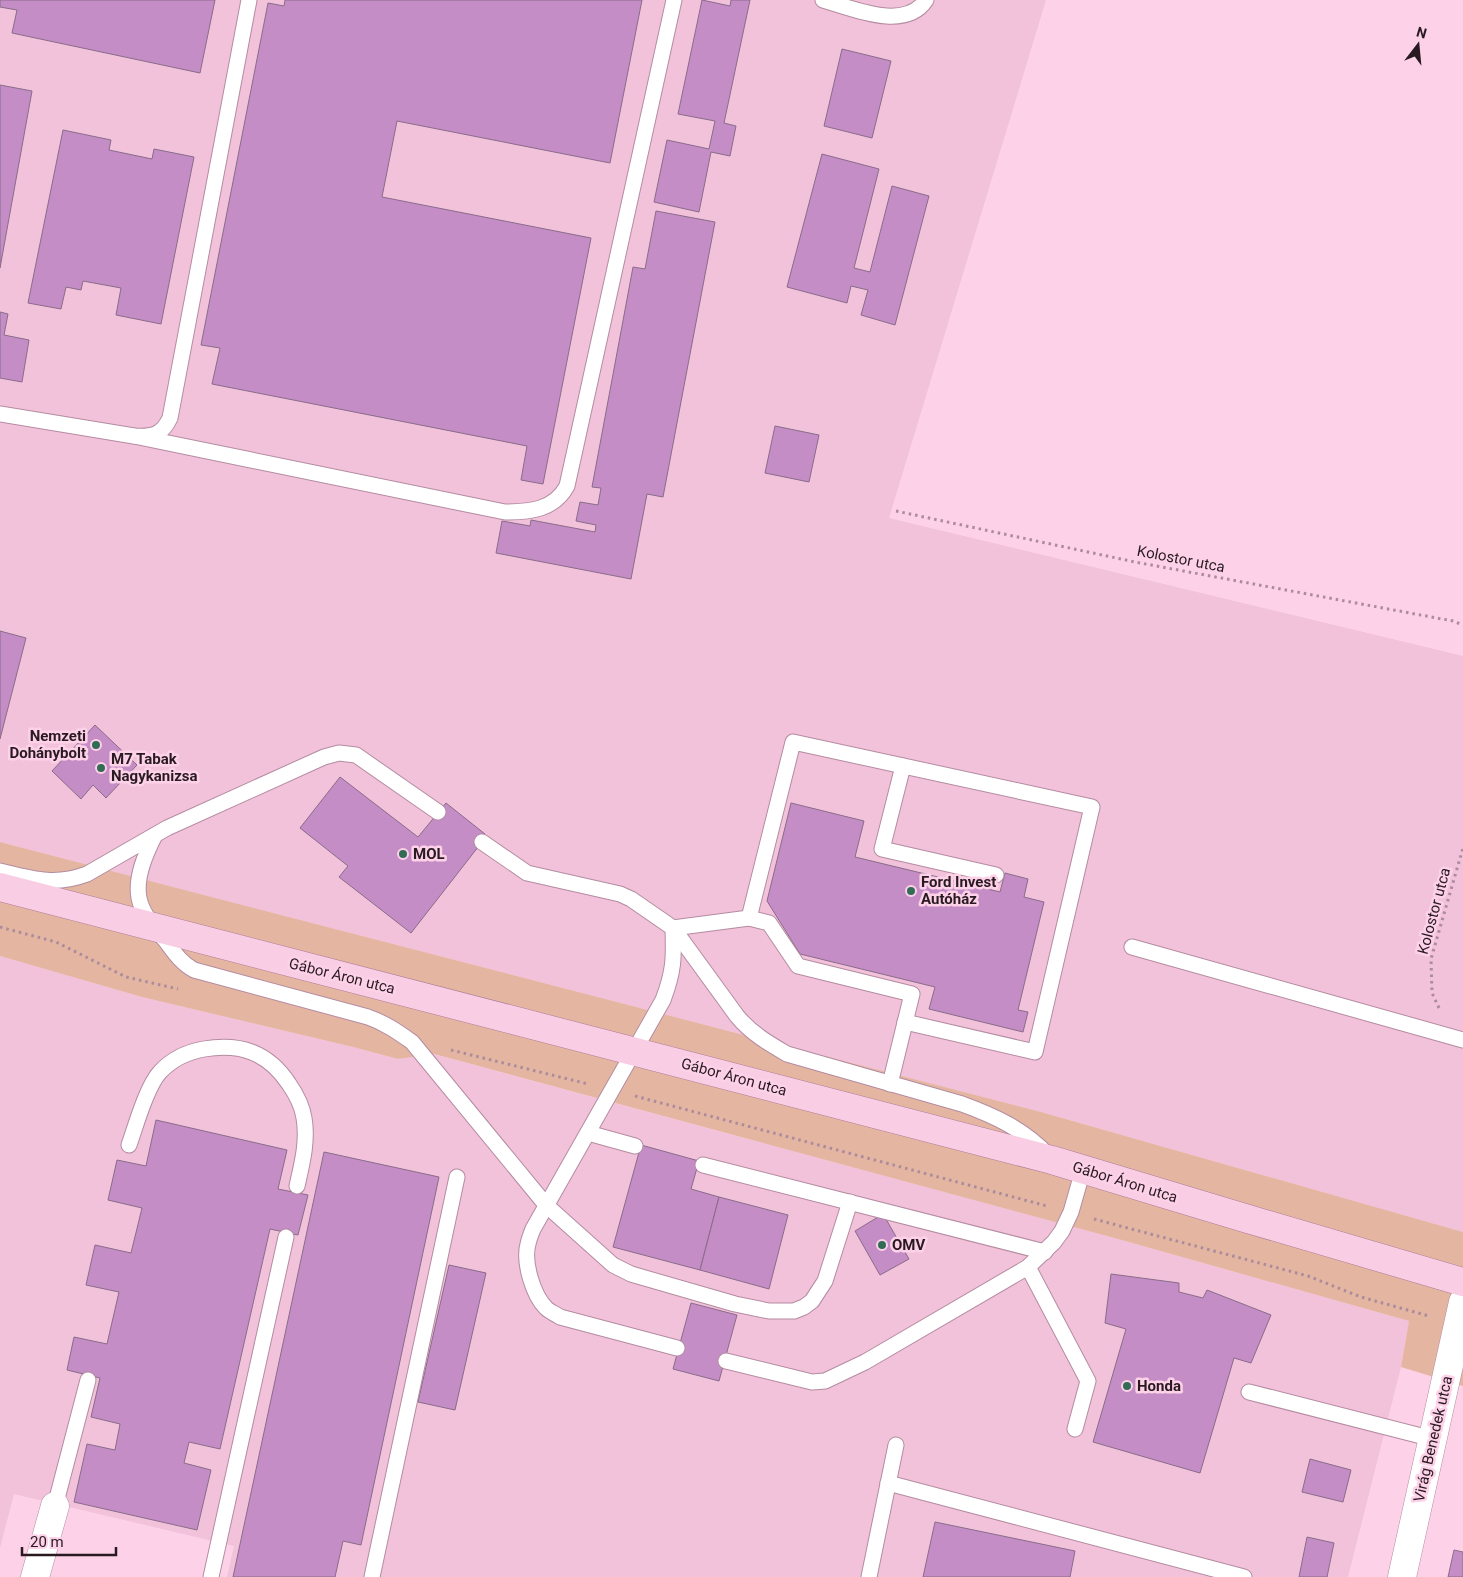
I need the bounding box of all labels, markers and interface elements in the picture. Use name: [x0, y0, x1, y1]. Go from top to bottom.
north arrow: [1393, 20, 1443, 70]
text: N: [1415, 23, 1429, 42]
street label: Kolostor utca: [1136, 542, 1226, 576]
place label: Nemzeti Dohánybolt: [9, 727, 86, 762]
marker: Nemzeti Dohánybolt: [90, 739, 102, 751]
place label: M7 Tabak Nagykanizsa: [111, 750, 198, 785]
marker: M7 Tabak Nagykanizsa: [95, 762, 107, 774]
place label: MOL: [413, 845, 445, 863]
marker: MOL: [397, 848, 409, 860]
street label: Kolostor utca: [1414, 866, 1454, 956]
place label: Ford Invest Autóház: [921, 873, 996, 908]
marker: Ford Invest Autóház: [905, 885, 917, 897]
street label: Gábor Áron utca: [287, 954, 397, 998]
street label: Gábor Áron utca: [679, 1054, 789, 1100]
street label: Gábor Áron utca: [1070, 1158, 1180, 1206]
place label: OMV: [892, 1236, 925, 1254]
marker: OMV: [876, 1239, 888, 1251]
street label: Virág Benedek utca: [1410, 1374, 1456, 1504]
place label: Honda: [1137, 1377, 1181, 1395]
marker: Honda: [1121, 1380, 1133, 1392]
scale bar: [22, 1524, 116, 1556]
text: 20 m: [30, 1533, 64, 1551]

